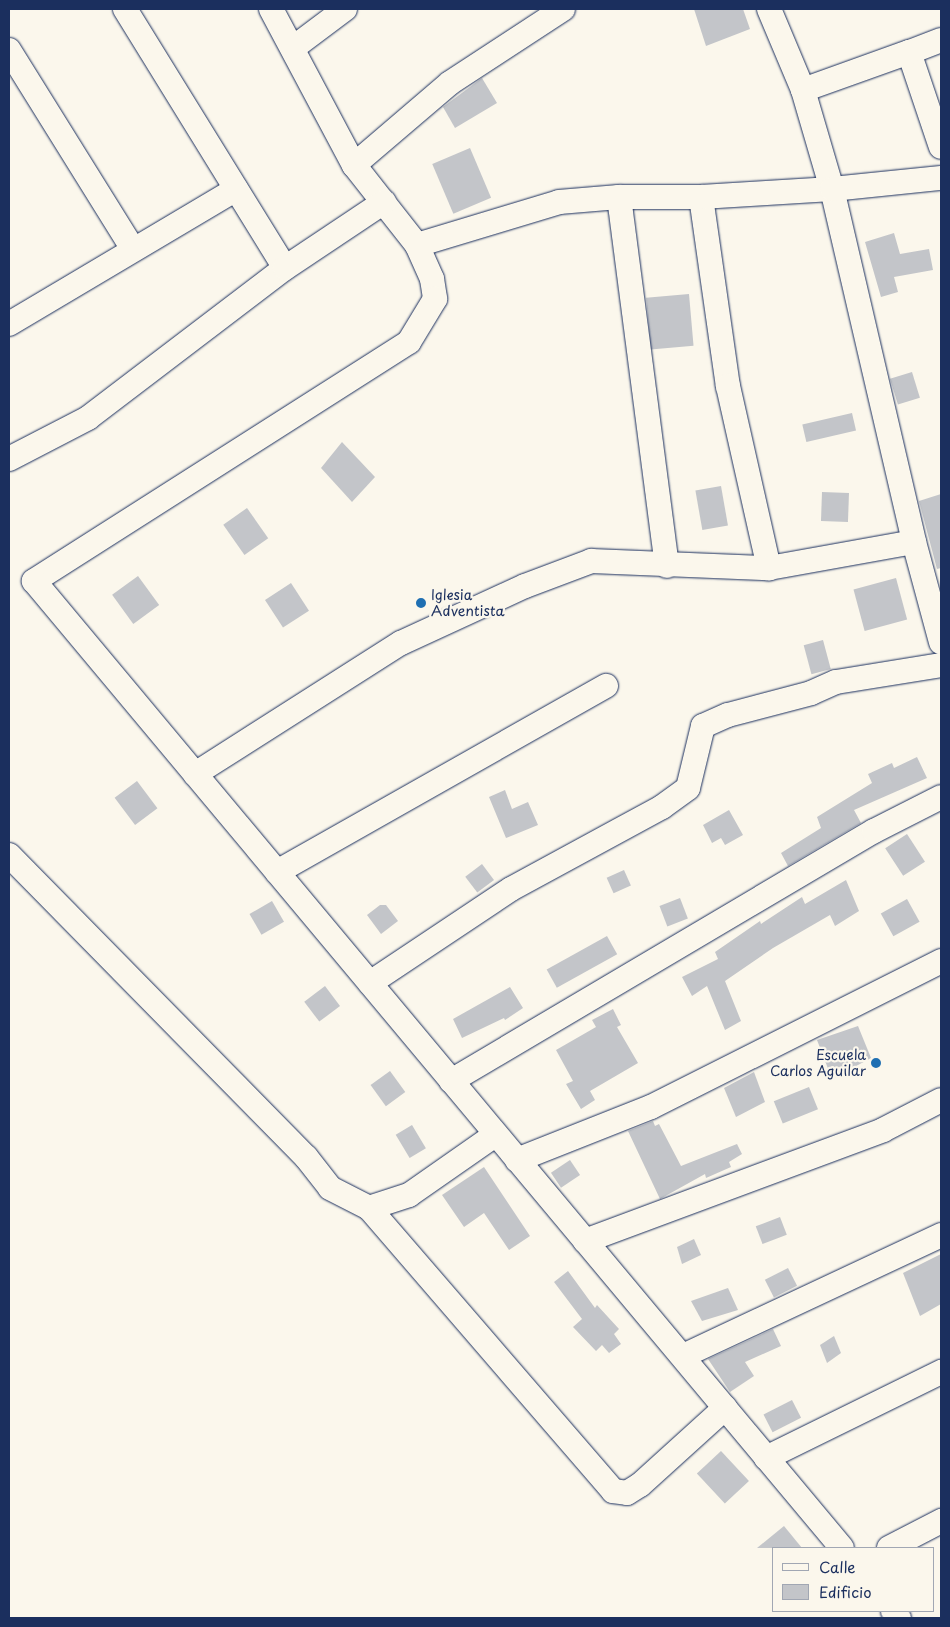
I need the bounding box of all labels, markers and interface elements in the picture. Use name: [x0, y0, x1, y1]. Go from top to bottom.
place label: Iglesia Adventista: [431, 587, 505, 620]
marker: Iglesia Adventista: [415, 597, 427, 609]
place label: Escuela Carlos Aguilar: [770, 1047, 866, 1080]
marker: Escuela Carlos Aguilar: [870, 1057, 882, 1069]
legend: [772, 1547, 935, 1612]
text: Calle: [819, 1555, 856, 1578]
text: Edificio: [819, 1580, 872, 1603]

